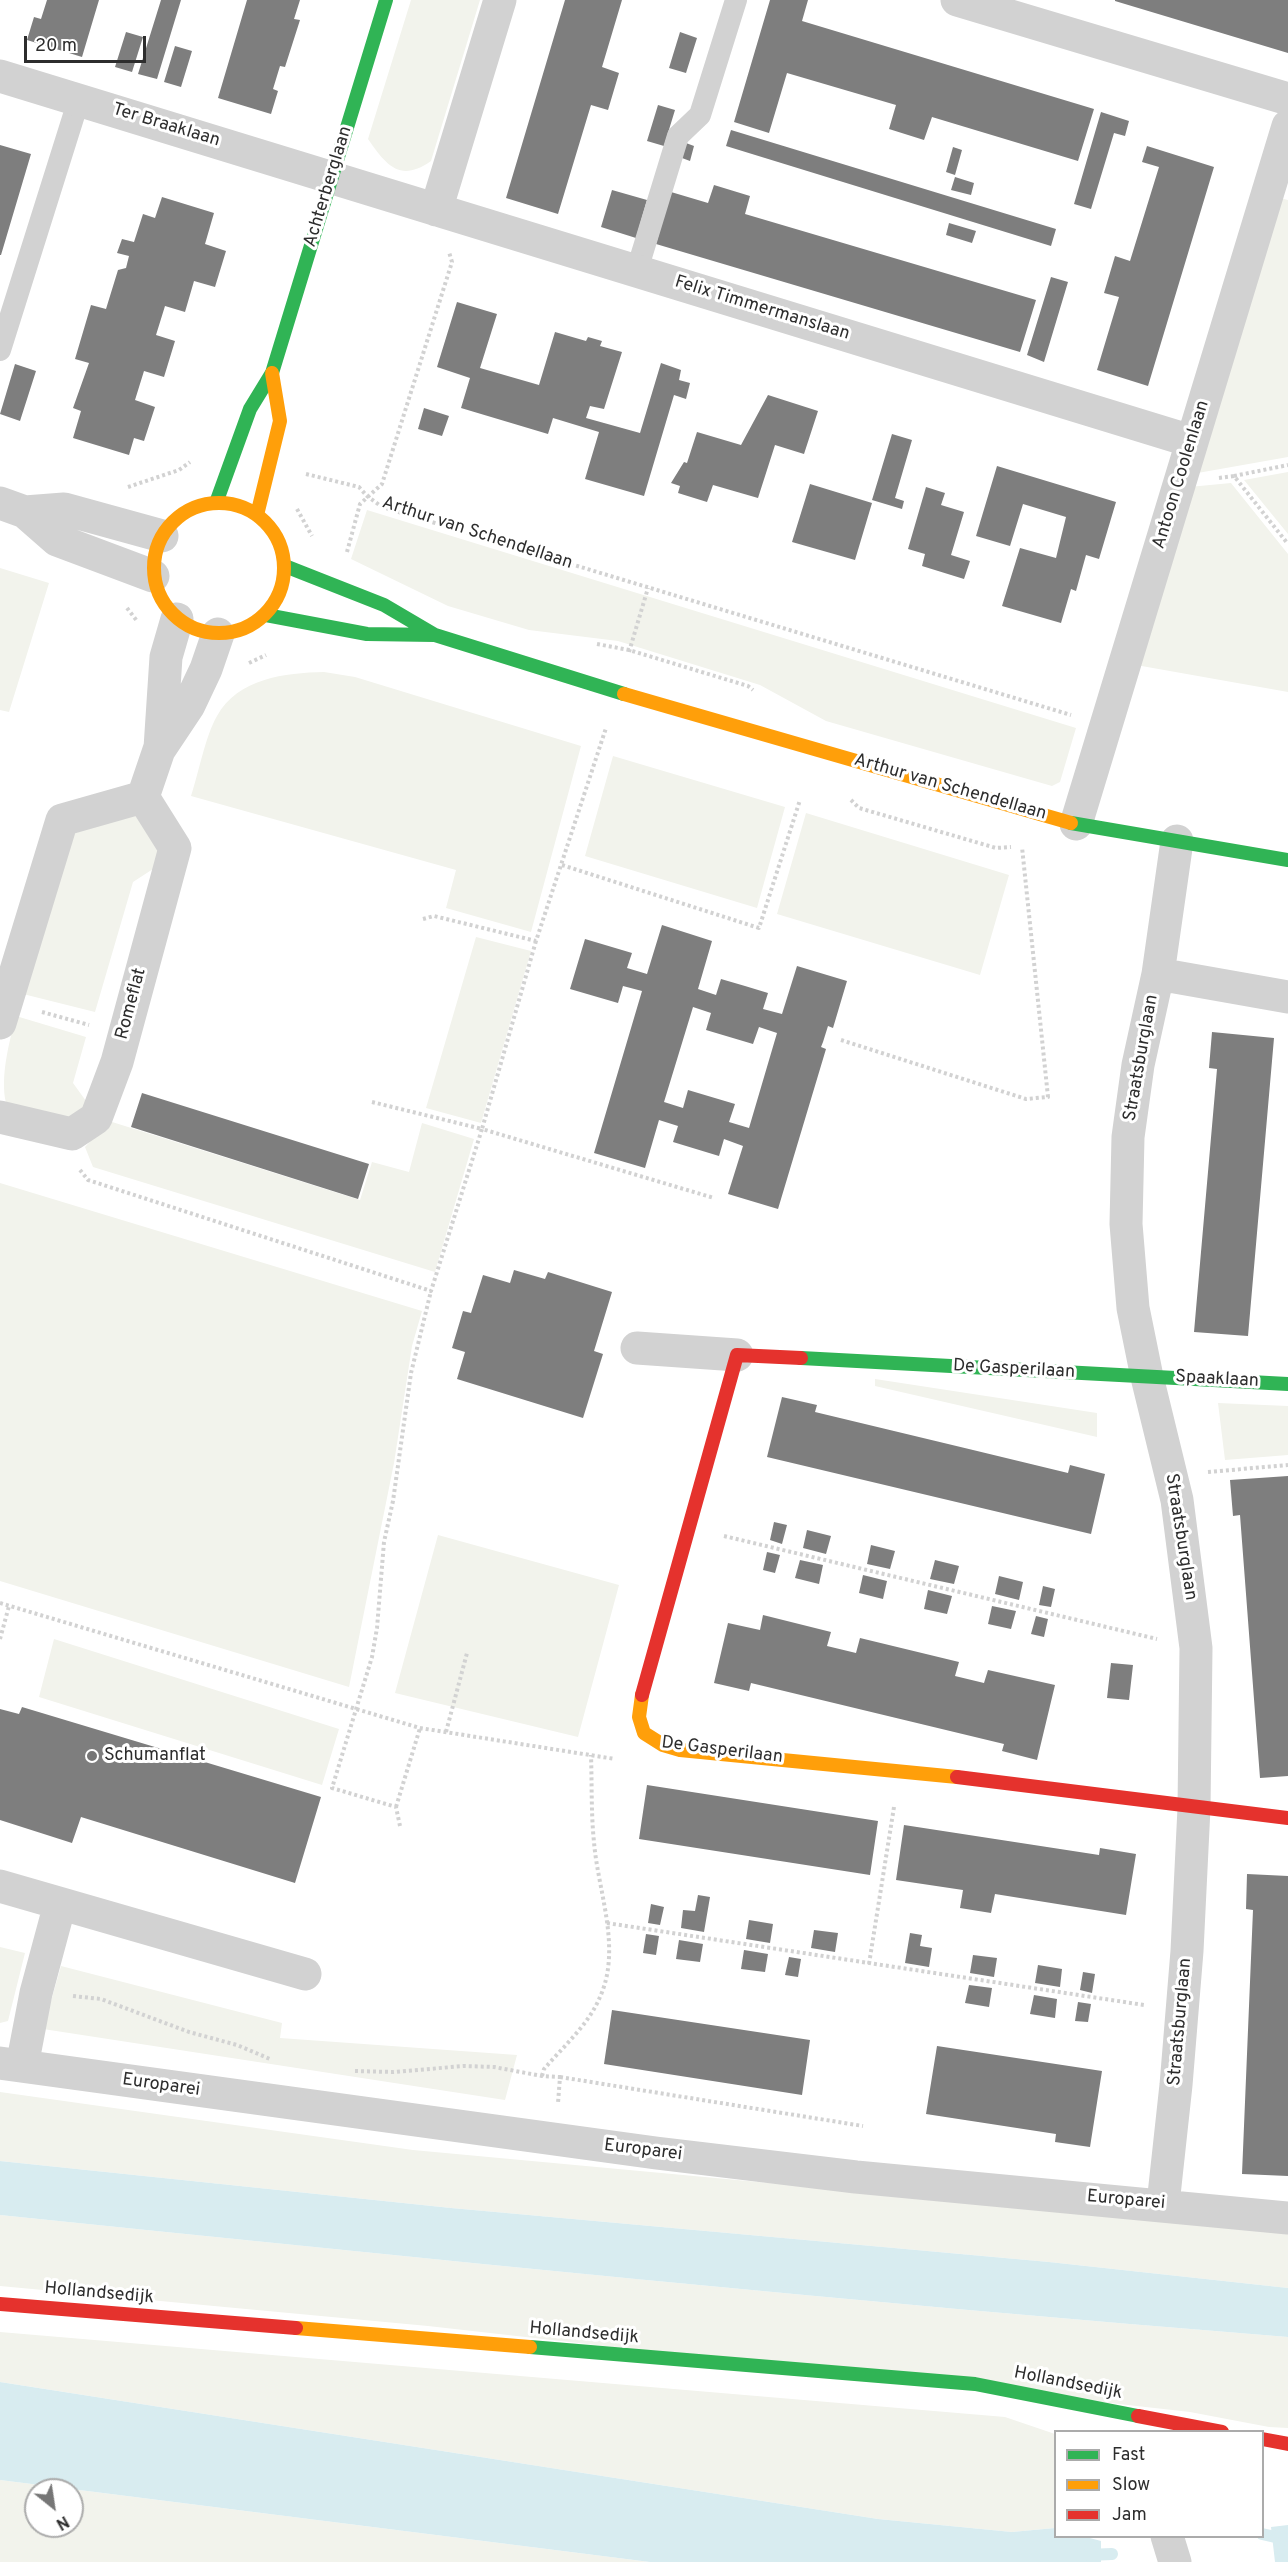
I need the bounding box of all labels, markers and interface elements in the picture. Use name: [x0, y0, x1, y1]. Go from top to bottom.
scale bar: [27, 24, 148, 62]
text: 20 m: [35, 35, 77, 58]
street label: Ter Braaklaan: [110, 99, 222, 153]
street label: Achterberglaan: [300, 124, 358, 250]
street label: Felix Timmermanslaan: [672, 272, 852, 346]
street label: Antoon Coolenlaan: [1149, 398, 1215, 552]
street label: Arthur van Schendellaan: [379, 493, 575, 575]
street label: Arthur van Schendellaan: [851, 750, 1049, 826]
street label: Romeflat: [112, 966, 152, 1042]
street label: Straatsburglaan: [1120, 993, 1164, 1123]
street label: De Gasperilaan: [952, 1356, 1076, 1384]
street label: Spaaklaan: [1175, 1367, 1259, 1393]
street label: Straatsburglaan: [1159, 1472, 1201, 1602]
street label: De Gasperilaan: [660, 1733, 784, 1769]
place label: Schumanflat: [104, 1745, 206, 1767]
marker: Schumanflat: [85, 1749, 99, 1763]
street label: Straatsburglaan: [1165, 1957, 1197, 2087]
street label: Europarei: [121, 2070, 201, 2102]
street label: Europarei: [603, 2135, 683, 2167]
street label: Europarei: [1086, 2187, 1166, 2215]
street label: Hollandsedijk: [43, 2278, 155, 2310]
street label: Hollandsedijk: [528, 2318, 640, 2350]
street label: Hollandsedijk: [1012, 2363, 1124, 2405]
legend: [1054, 2430, 1264, 2538]
text: Fast: [1112, 2444, 1145, 2467]
text: Slow: [1112, 2474, 1150, 2497]
north arrow: [24, 2478, 84, 2538]
text: Jam: [1112, 2504, 1147, 2527]
text: N: [52, 2510, 72, 2533]

